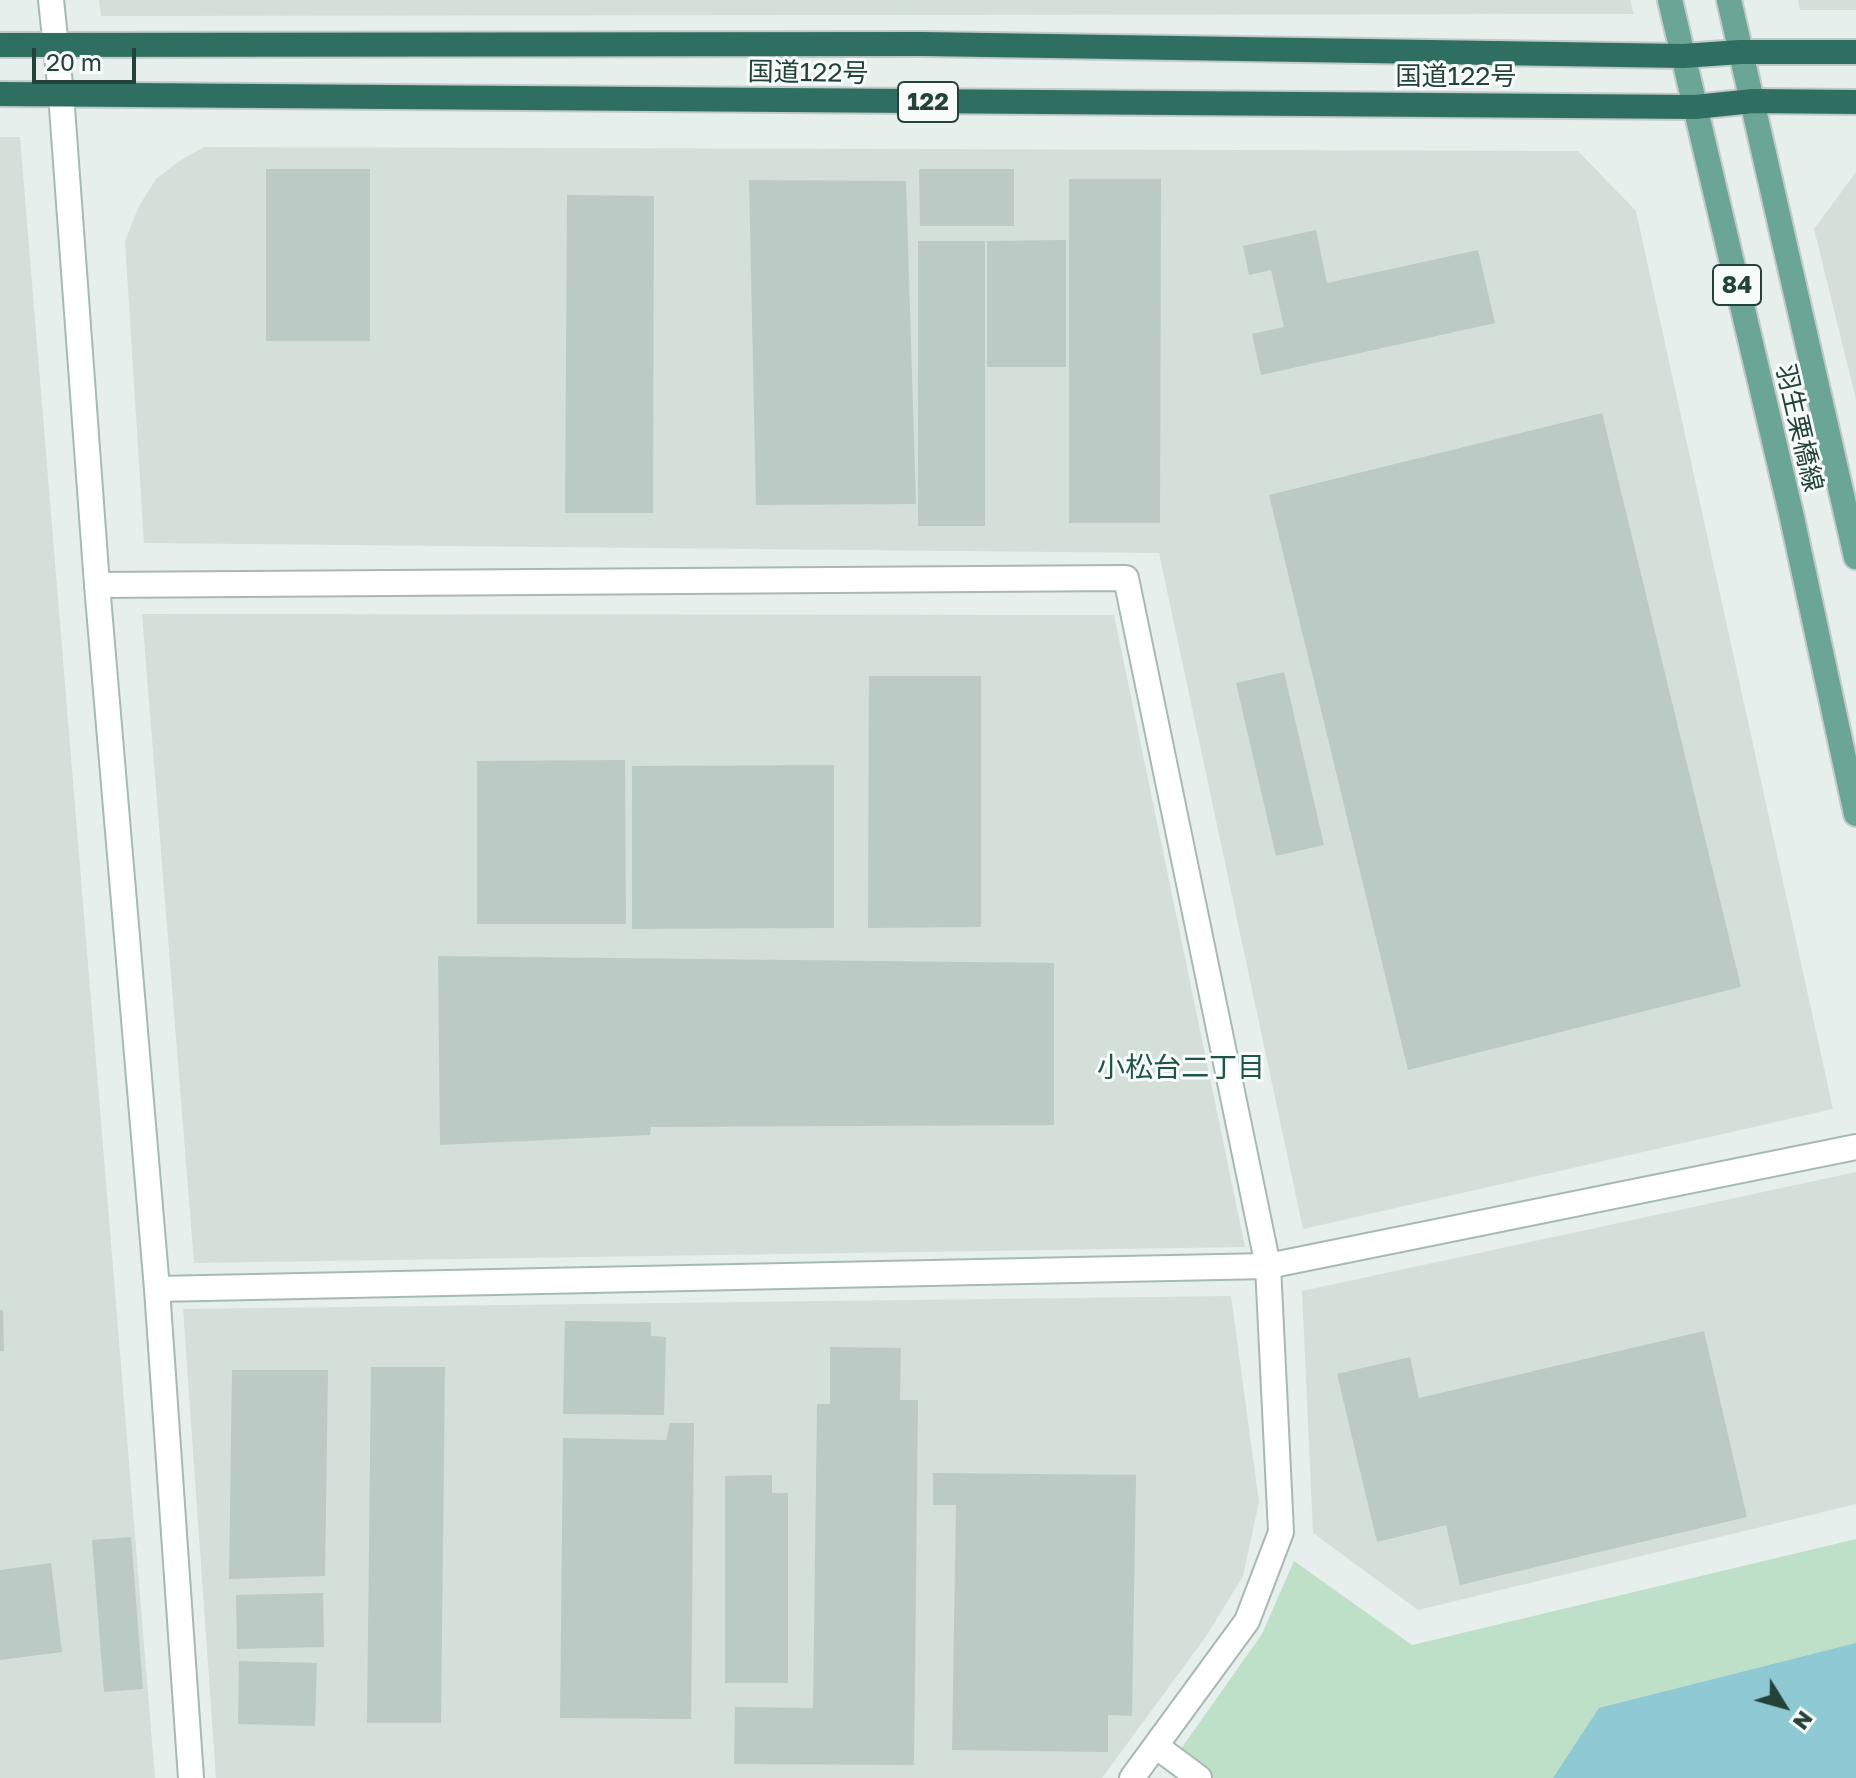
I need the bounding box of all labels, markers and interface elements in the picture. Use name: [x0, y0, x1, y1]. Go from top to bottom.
scale bar: [36, 32, 140, 82]
text: 20 m: [46, 47, 102, 76]
street label: 国道122号: [747, 56, 869, 90]
street label: 国道122号: [1396, 61, 1516, 93]
road number: 122: [898, 82, 958, 122]
road number: 84: [1713, 265, 1761, 305]
street label: 羽生栗橋線: [1769, 361, 1829, 495]
district label: 小松台二丁目: [1097, 1051, 1265, 1085]
north arrow: [1744, 1666, 1824, 1746]
text: N: [1788, 1706, 1819, 1736]

